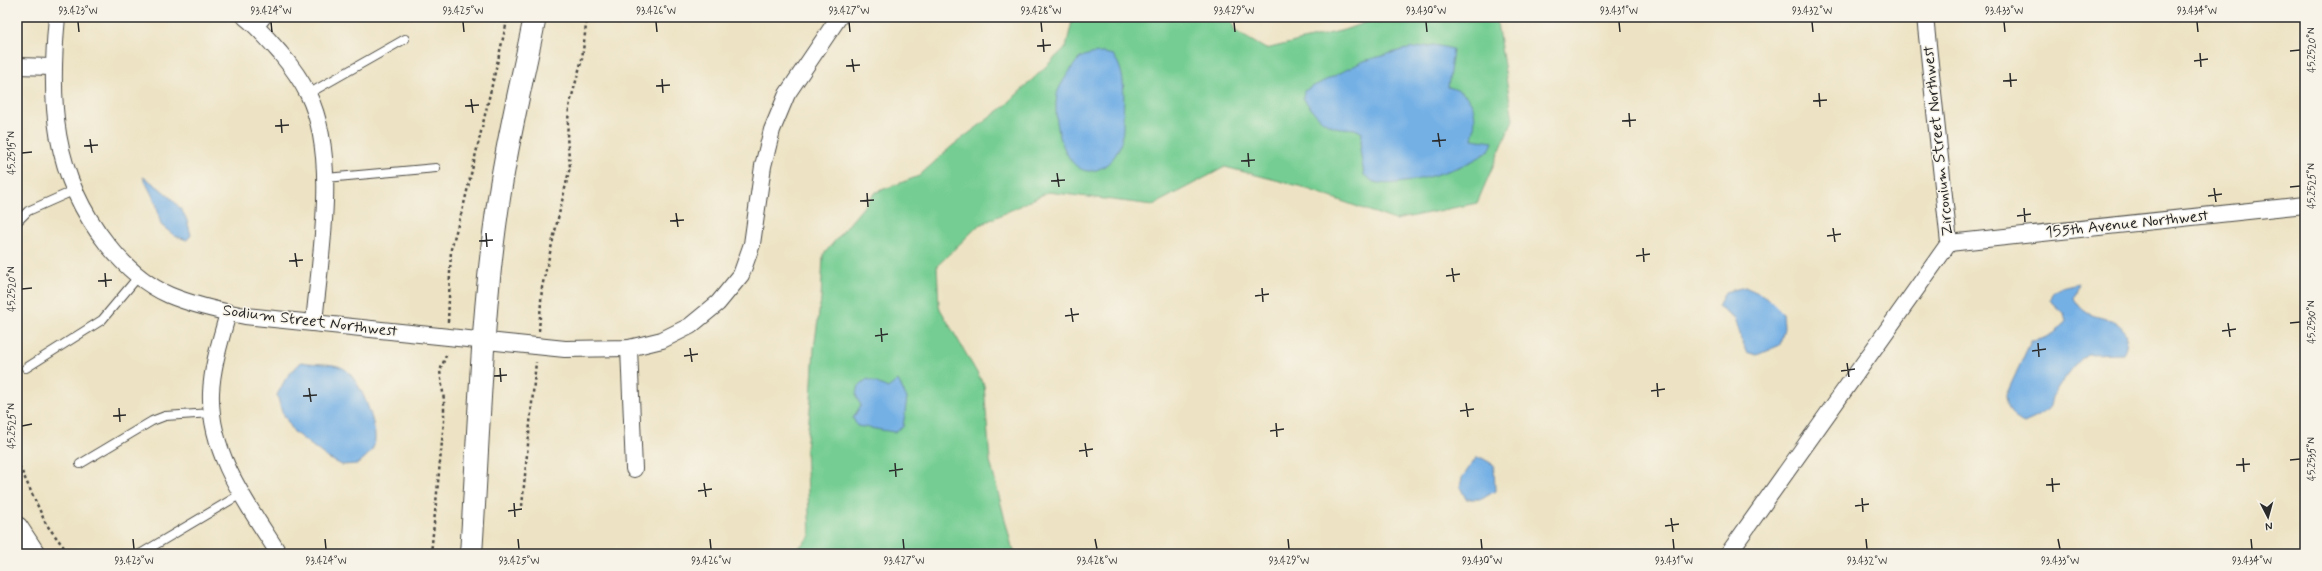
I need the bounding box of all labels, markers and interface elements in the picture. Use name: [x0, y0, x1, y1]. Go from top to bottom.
text: 93.423°W: [58, 4, 98, 18]
text: 93.424°W: [251, 4, 291, 18]
text: 93.425°W: [443, 4, 483, 18]
text: 93.426°W: [636, 4, 676, 18]
text: 93.427°W: [829, 4, 869, 18]
text: 93.428°W: [1021, 4, 1061, 18]
text: 93.429°W: [1214, 4, 1254, 18]
text: 93.430°W: [1406, 4, 1446, 18]
text: 93.431°W: [1600, 4, 1638, 18]
text: 93.432°W: [1792, 4, 1832, 18]
text: 93.433°W: [1985, 4, 2023, 18]
text: 93.434°W: [2177, 4, 2217, 18]
text: 45.2520°N: [2305, 27, 2319, 73]
street label: Zirconium Street Northwest: [1918, 45, 1958, 237]
text: 45.2515°N: [5, 131, 19, 175]
text: 45.2525°N: [2305, 163, 2319, 209]
street label: 155th Avenue Northwest: [2045, 205, 2209, 243]
text: 45.2520°N: [5, 266, 19, 312]
street label: Sodium Street Northwest: [221, 300, 399, 342]
text: 45.2530°N: [2305, 300, 2319, 344]
text: 45.2525°N: [5, 403, 19, 449]
text: 45.2535°N: [2305, 437, 2319, 481]
north arrow: [2248, 497, 2288, 537]
text: N: [2265, 519, 2273, 533]
text: 93.423°W: [114, 554, 154, 568]
text: 93.424°W: [306, 554, 346, 568]
text: 93.425°W: [499, 554, 539, 568]
text: 93.426°W: [691, 554, 731, 568]
text: 93.427°W: [884, 554, 924, 568]
text: 93.428°W: [1077, 554, 1117, 568]
text: 93.429°W: [1269, 554, 1309, 568]
text: 93.430°W: [1462, 554, 1502, 568]
text: 93.431°W: [1655, 554, 1693, 568]
text: 93.432°W: [1847, 554, 1887, 568]
text: 93.433°W: [2041, 554, 2079, 568]
text: 93.434°W: [2232, 554, 2272, 568]

